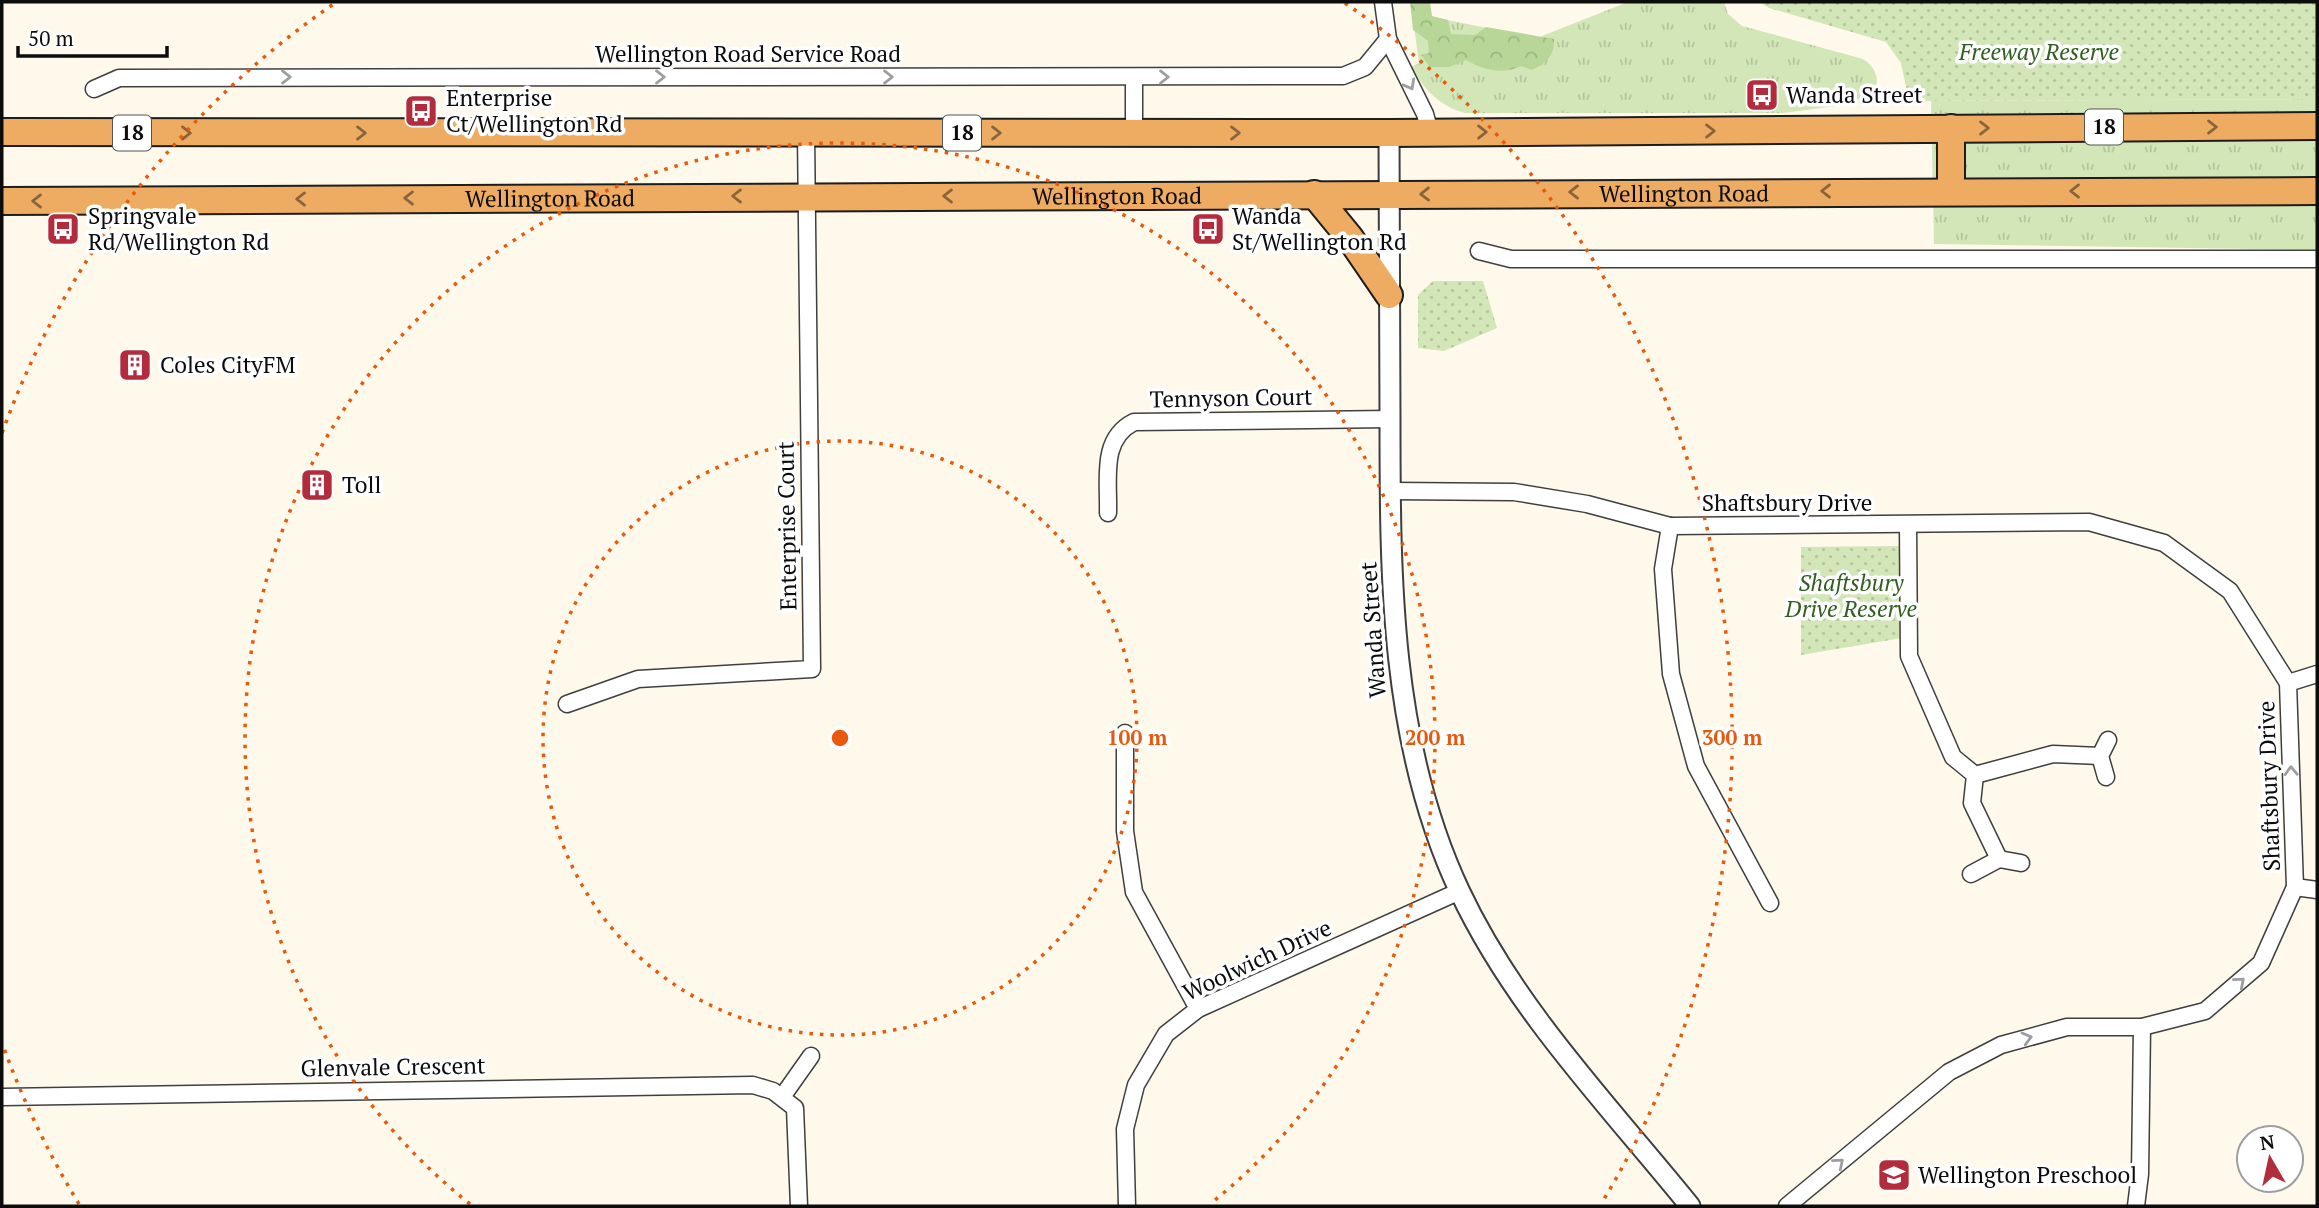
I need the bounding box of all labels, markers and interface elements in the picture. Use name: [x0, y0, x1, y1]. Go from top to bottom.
scale bar: [18, 14, 166, 58]
text: 50 m: [28, 24, 74, 52]
park label: Freeway Reserve: [1958, 36, 2119, 67]
street label: Wellington Road Service Road: [595, 38, 901, 69]
one-way arrow: [281, 69, 292, 85]
one-way arrow: [656, 69, 666, 85]
one-way arrow: [883, 69, 894, 85]
one-way arrow: [1160, 69, 1170, 85]
bus stop icon: Wanda Street: [1743, 76, 1781, 114]
one-way arrow: [1402, 78, 1415, 90]
place label: Wanda Street: [1786, 79, 1923, 110]
place label: Enterprise Ct/Wellington Rd: [446, 82, 623, 139]
bus stop icon: Enterprise Ct/Wellington Rd: [402, 92, 440, 130]
road number: 18: [2085, 110, 2123, 144]
road number: 18: [113, 116, 151, 150]
road number: 18: [943, 116, 981, 150]
one-way arrow: [2207, 119, 2218, 135]
one-way arrow: [1980, 120, 1990, 136]
one-way arrow: [1705, 123, 1715, 139]
one-way arrow: [1477, 124, 1488, 140]
one-way arrow: [181, 125, 192, 141]
one-way arrow: [356, 125, 367, 141]
one-way arrow: [992, 125, 1002, 141]
one-way arrow: [1230, 125, 1241, 141]
street label: Wellington Road: [1599, 177, 1769, 209]
street label: Wellington Road: [1032, 180, 1202, 212]
street label: Wellington Road: [465, 182, 635, 214]
one-way arrow: [1820, 183, 1831, 199]
one-way arrow: [2070, 183, 2080, 199]
one-way arrow: [1568, 184, 1579, 200]
one-way arrow: [1419, 186, 1430, 201]
one-way arrow: [731, 188, 742, 204]
one-way arrow: [942, 188, 952, 204]
one-way arrow: [404, 190, 414, 206]
one-way arrow: [296, 191, 306, 207]
one-way arrow: [32, 193, 42, 209]
place label: Springvale Rd/Wellington Rd: [88, 200, 270, 257]
place label: Wanda St/Wellington Rd: [1232, 200, 1407, 257]
bus stop icon: Springvale Rd/Wellington Rd: [44, 210, 82, 248]
bus stop icon: Wanda St/Wellington Rd: [1189, 210, 1227, 248]
building icon: Coles CityFM: [116, 346, 154, 384]
place label: Coles CityFM: [160, 349, 295, 380]
street label: Tennyson Court: [1149, 381, 1313, 414]
street label: Enterprise Court: [770, 441, 803, 611]
building icon: Toll: [298, 466, 336, 504]
place label: Toll: [342, 469, 381, 500]
street label: Shaftsbury Drive: [1702, 487, 1872, 518]
street label: Wanda Street: [1352, 560, 1393, 699]
park label: Shaftsbury Drive Reserve: [1784, 567, 1917, 624]
street label: Shaftsbury Drive: [2250, 700, 2287, 872]
text: 100 m: [1107, 723, 1168, 751]
text: 200 m: [1405, 723, 1466, 751]
text: 300 m: [1702, 723, 1763, 751]
centre of rings: [828, 726, 852, 750]
one-way arrow: [2284, 766, 2299, 777]
street label: Woolwich Drive: [1177, 912, 1336, 1008]
one-way arrow: [2231, 978, 2244, 990]
one-way arrow: [2020, 1032, 2032, 1046]
street label: Glenvale Crescent: [300, 1049, 486, 1084]
north arrow: [2235, 1124, 2305, 1194]
text: N: [2258, 1128, 2277, 1155]
school or university icon: Wellington Preschool: [1875, 1156, 1913, 1194]
one-way arrow: [1831, 1159, 1844, 1171]
place label: Wellington Preschool: [1918, 1159, 2137, 1190]

